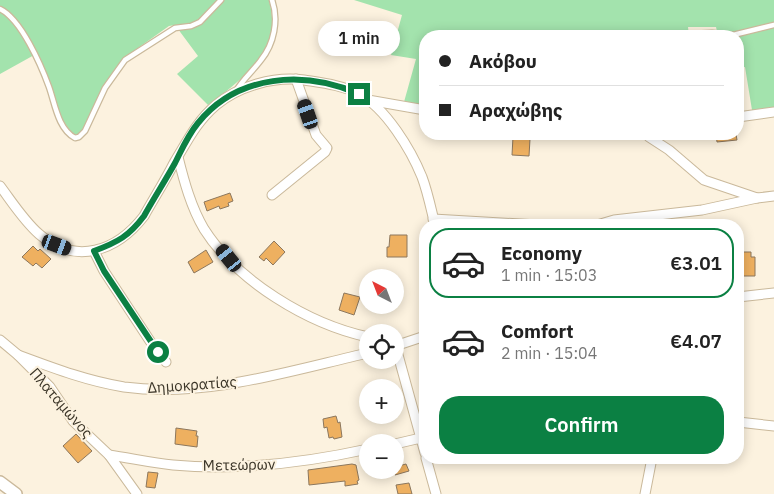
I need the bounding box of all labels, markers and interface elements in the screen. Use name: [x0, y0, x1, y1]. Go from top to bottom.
callout: 1 min: [318, 22, 400, 56]
text: 1 min: [338, 28, 380, 48]
text: Ακόβου: [469, 49, 537, 73]
route end: [348, 83, 370, 105]
car: [296, 97, 319, 131]
text: Αραχώβης: [469, 98, 563, 122]
car: [40, 233, 73, 257]
icon: car: [441, 241, 486, 286]
text: Economy: [501, 241, 582, 265]
car: [213, 242, 244, 274]
text: €3.01: [670, 251, 722, 275]
text: 1 min · 15:03: [501, 265, 597, 285]
north arrow: [359, 269, 404, 314]
map controls: [359, 269, 404, 479]
icon: car: [441, 319, 486, 364]
text: Comfort: [501, 319, 574, 343]
button: locate: [359, 324, 404, 369]
text: €4.07: [670, 329, 722, 353]
route start: [147, 341, 169, 363]
text: 2 min · 15:04: [501, 343, 597, 363]
street label: Πλαταμώνος: [26, 364, 97, 442]
street label: Δημοκρατίας: [147, 372, 237, 397]
button: +: [359, 379, 404, 424]
button: Confirm: [439, 396, 724, 454]
button: −: [359, 434, 404, 479]
street label: Μετεώρων: [202, 454, 276, 475]

